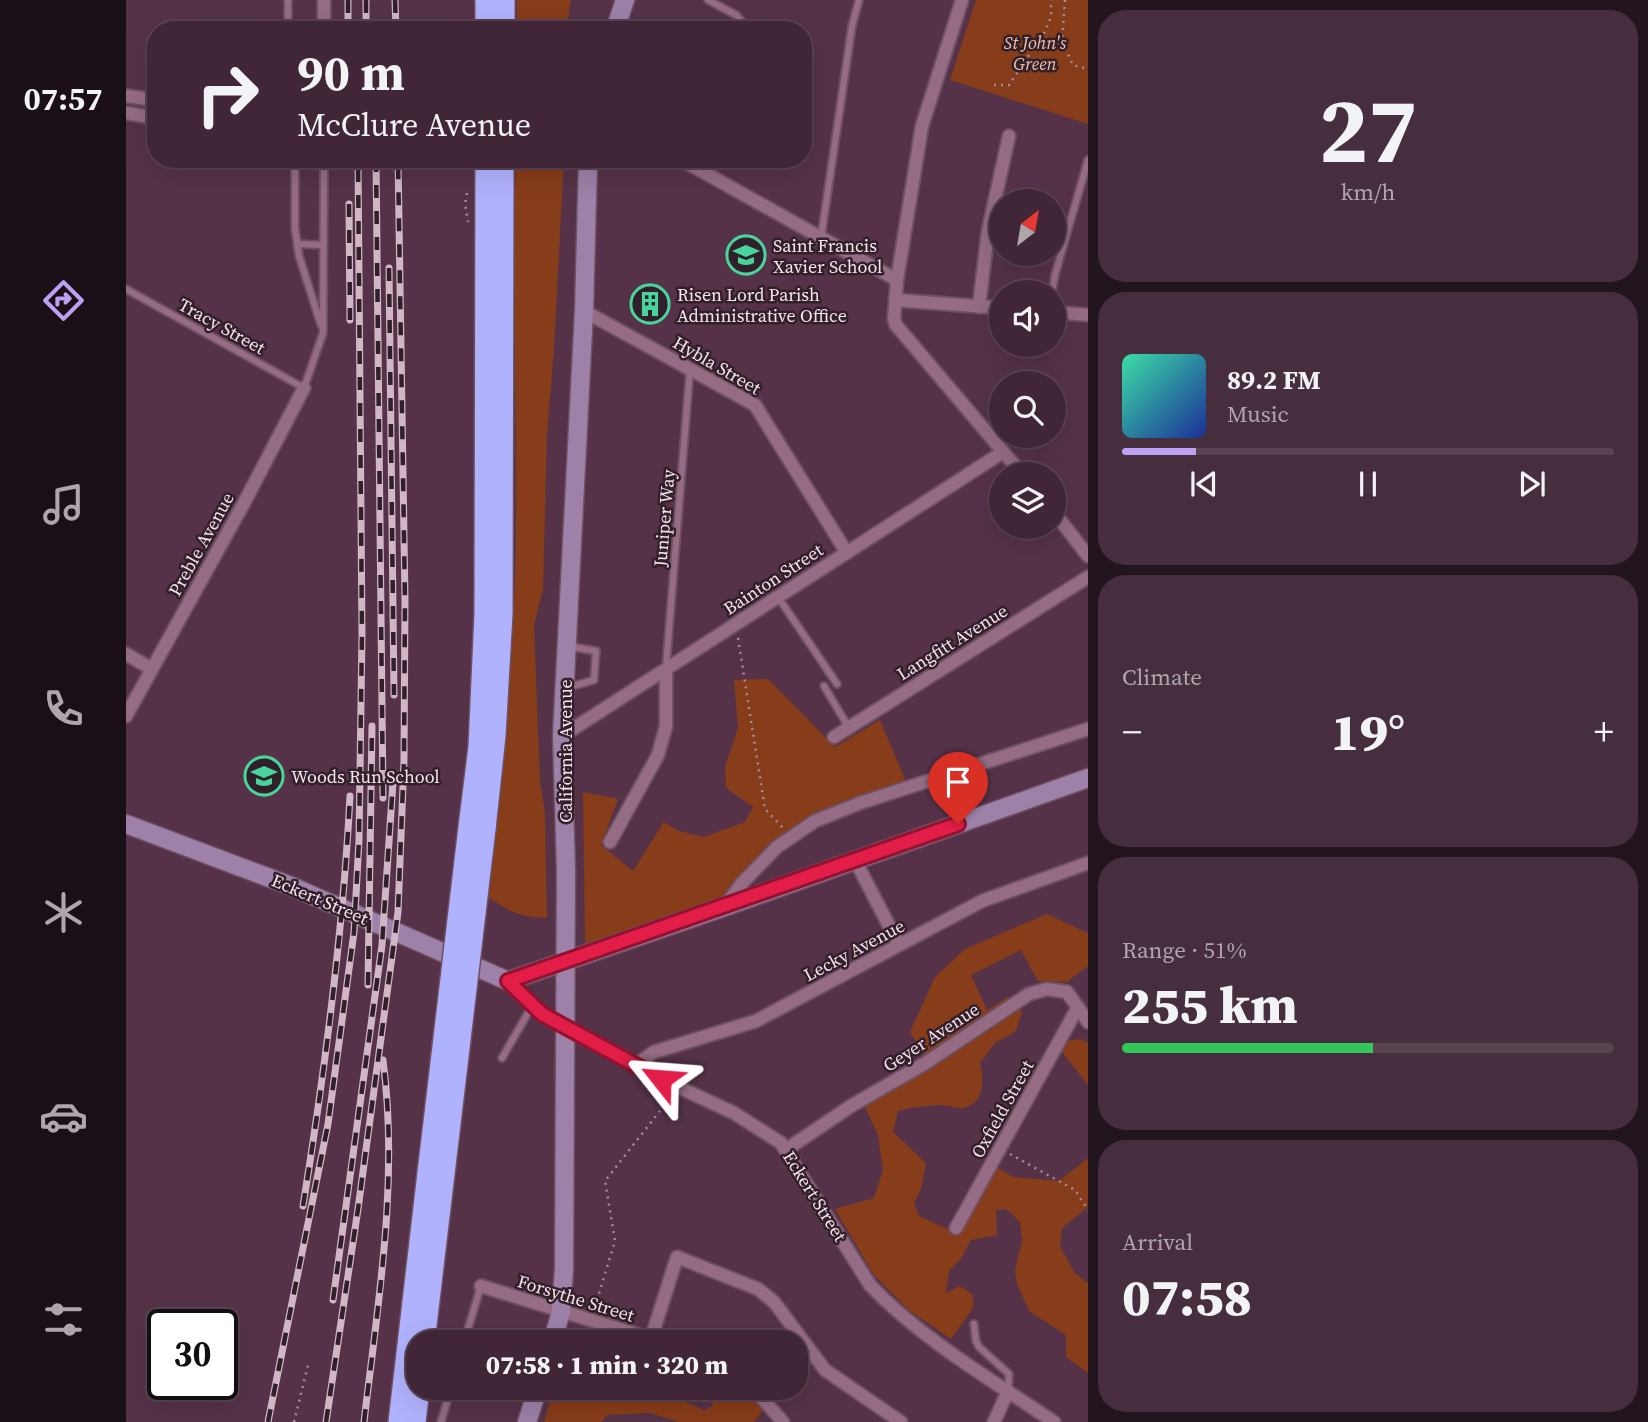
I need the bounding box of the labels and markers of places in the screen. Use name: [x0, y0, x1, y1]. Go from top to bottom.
place label: Saint Francis Xavier School: [773, 233, 882, 279]
school or university icon: Saint Francis Xavier School: [725, 234, 767, 276]
place label: Risen Lord Parish Administrative Office: [677, 282, 847, 328]
building icon: Risen Lord Parish Administrative Office: [629, 283, 671, 325]
pin: [928, 752, 988, 824]
school or university icon: Woods Run School: [243, 755, 285, 797]
place label: Woods Run School: [291, 764, 440, 789]

